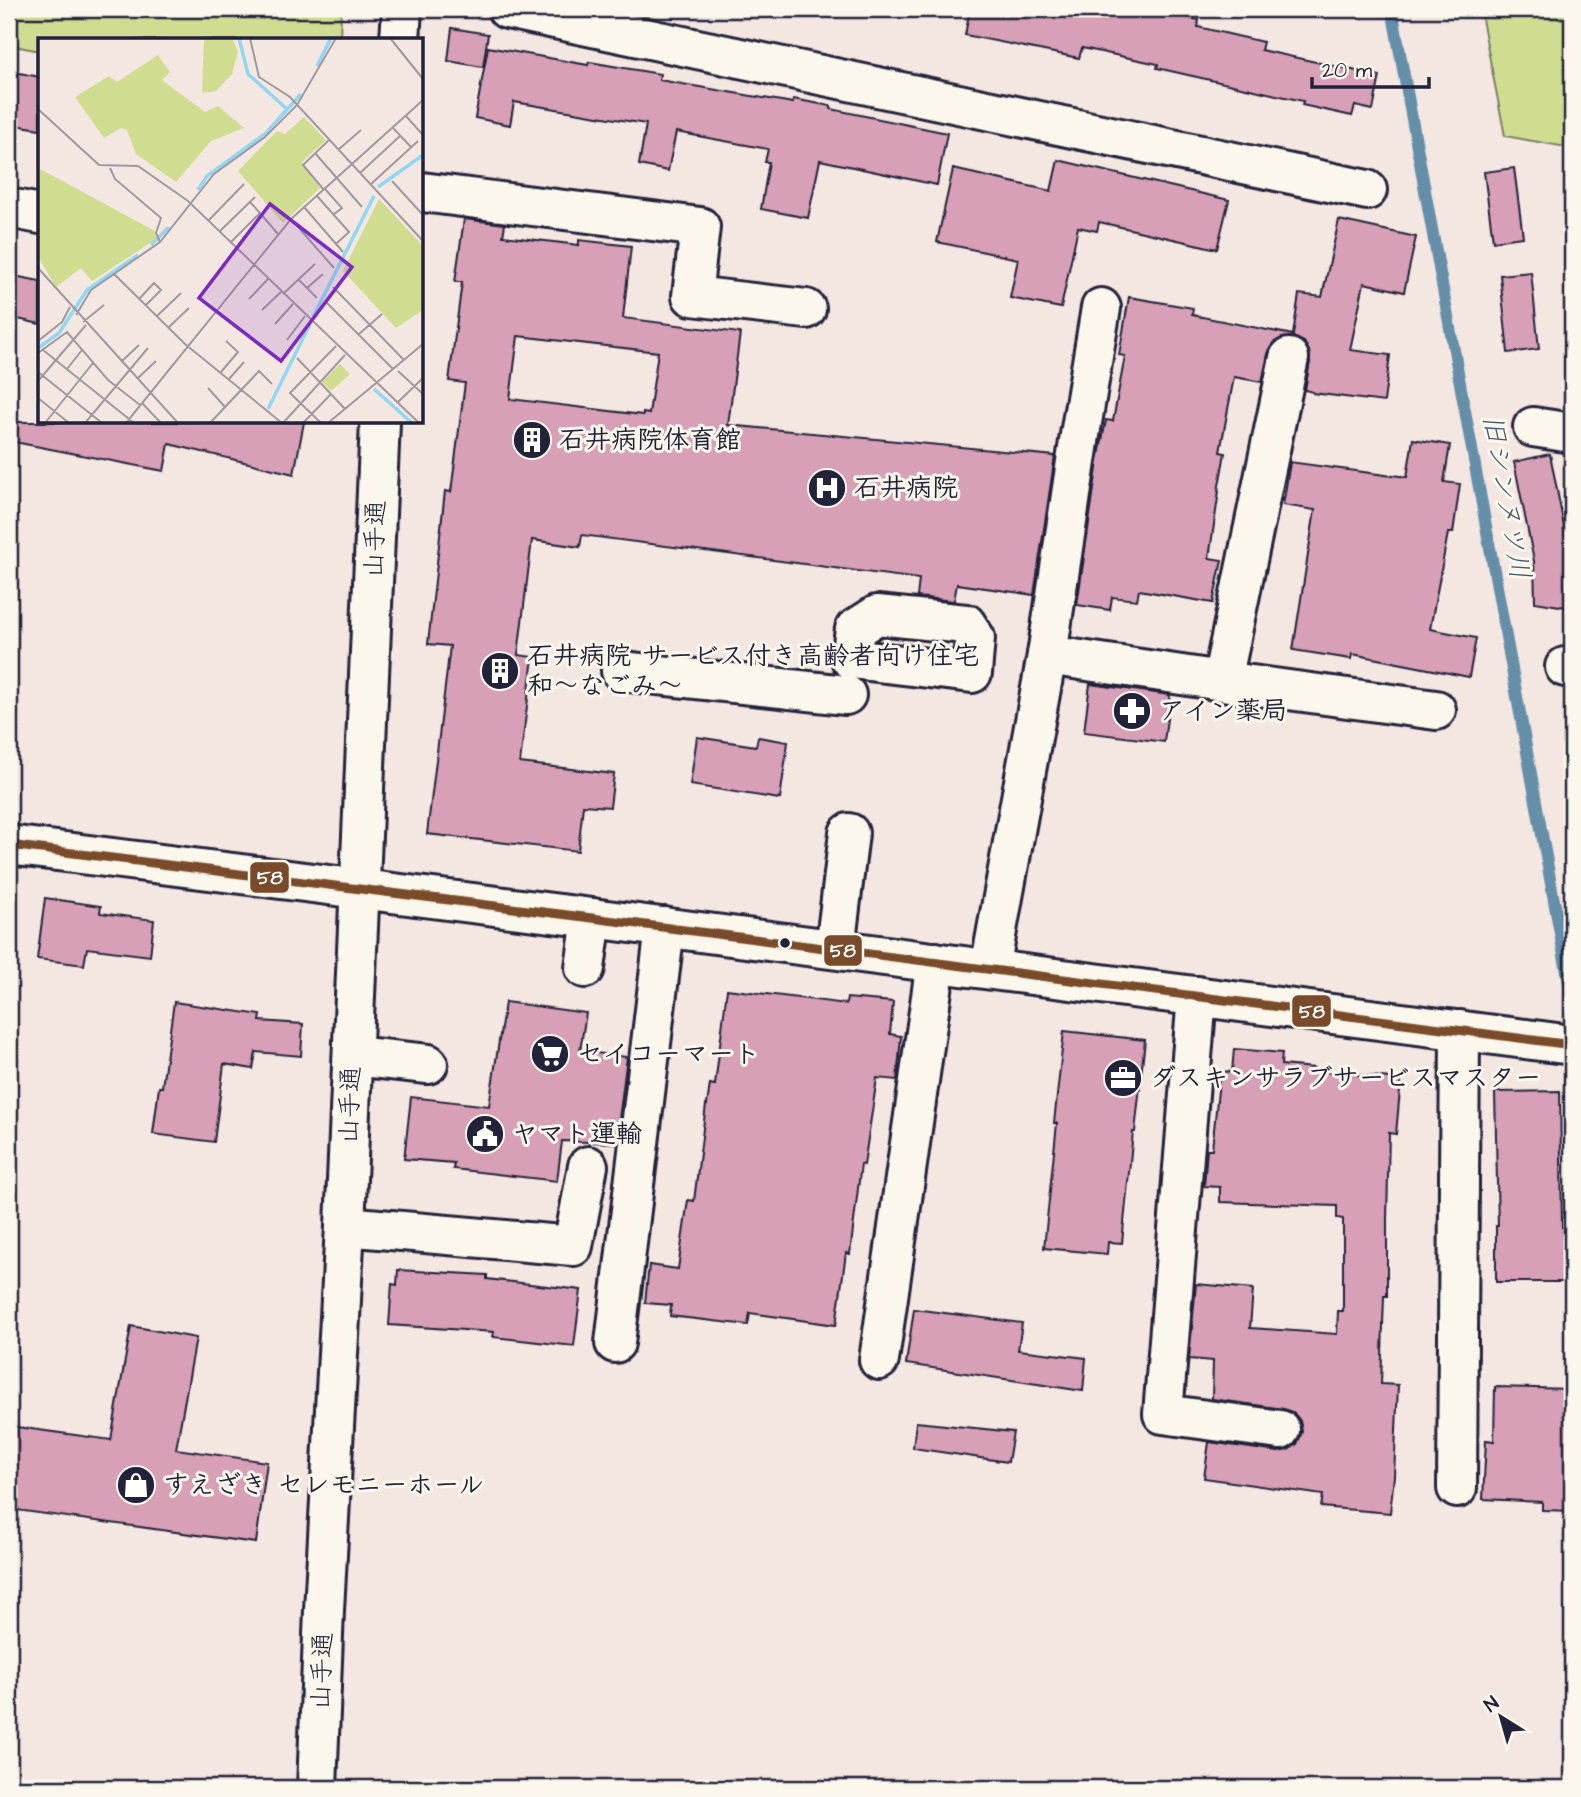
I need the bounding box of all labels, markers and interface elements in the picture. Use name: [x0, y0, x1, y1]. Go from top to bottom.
inset map: [38, 38, 424, 424]
scale bar: [1312, 46, 1429, 90]
text: 20 m: [1322, 56, 1373, 85]
water label: 旧シンヌツ川: [1472, 411, 1540, 583]
building icon: 石井病院体育館: [511, 419, 553, 461]
place label: 石井病院体育館: [559, 422, 741, 458]
hospital icon: 石井病院: [806, 467, 848, 509]
place label: 石井病院: [854, 470, 958, 506]
street label: 山手通: [356, 499, 394, 579]
place label: 石井病院 サービス付き高齢者向け住宅 和～なごみ～: [527, 638, 979, 704]
building icon: 石井病院 サービス付き高齢者向け住宅 和～なごみ～: [479, 650, 521, 692]
pharmacy icon: アイン薬局: [1111, 690, 1153, 732]
place label: アイン薬局: [1159, 693, 1287, 729]
line badge: 58: [249, 861, 290, 894]
text: 58: [257, 865, 284, 892]
line badge: 58: [823, 934, 863, 967]
unlabelled marker: [778, 936, 792, 950]
text: 58: [830, 938, 857, 965]
line badge: 58: [1291, 994, 1332, 1028]
text: 58: [1299, 999, 1326, 1026]
supermarket icon: セイコーマート: [529, 1033, 571, 1075]
place label: セイコーマート: [577, 1036, 760, 1072]
office icon: ダスキンサラブサービスマスター: [1102, 1057, 1144, 1099]
place label: ダスキンサラブサービスマスター: [1150, 1060, 1541, 1096]
street label: 山手通: [331, 1065, 369, 1145]
public building icon: ヤマト運輸: [464, 1113, 506, 1155]
place label: ヤマト運輸: [512, 1116, 642, 1152]
shop icon: すえざき セレモニーホール: [115, 1464, 157, 1506]
place label: すえざき セレモニーホール: [163, 1467, 484, 1503]
street label: 山手通: [303, 1631, 341, 1711]
north arrow: [1466, 1682, 1536, 1752]
text: N: [1479, 1690, 1505, 1719]

